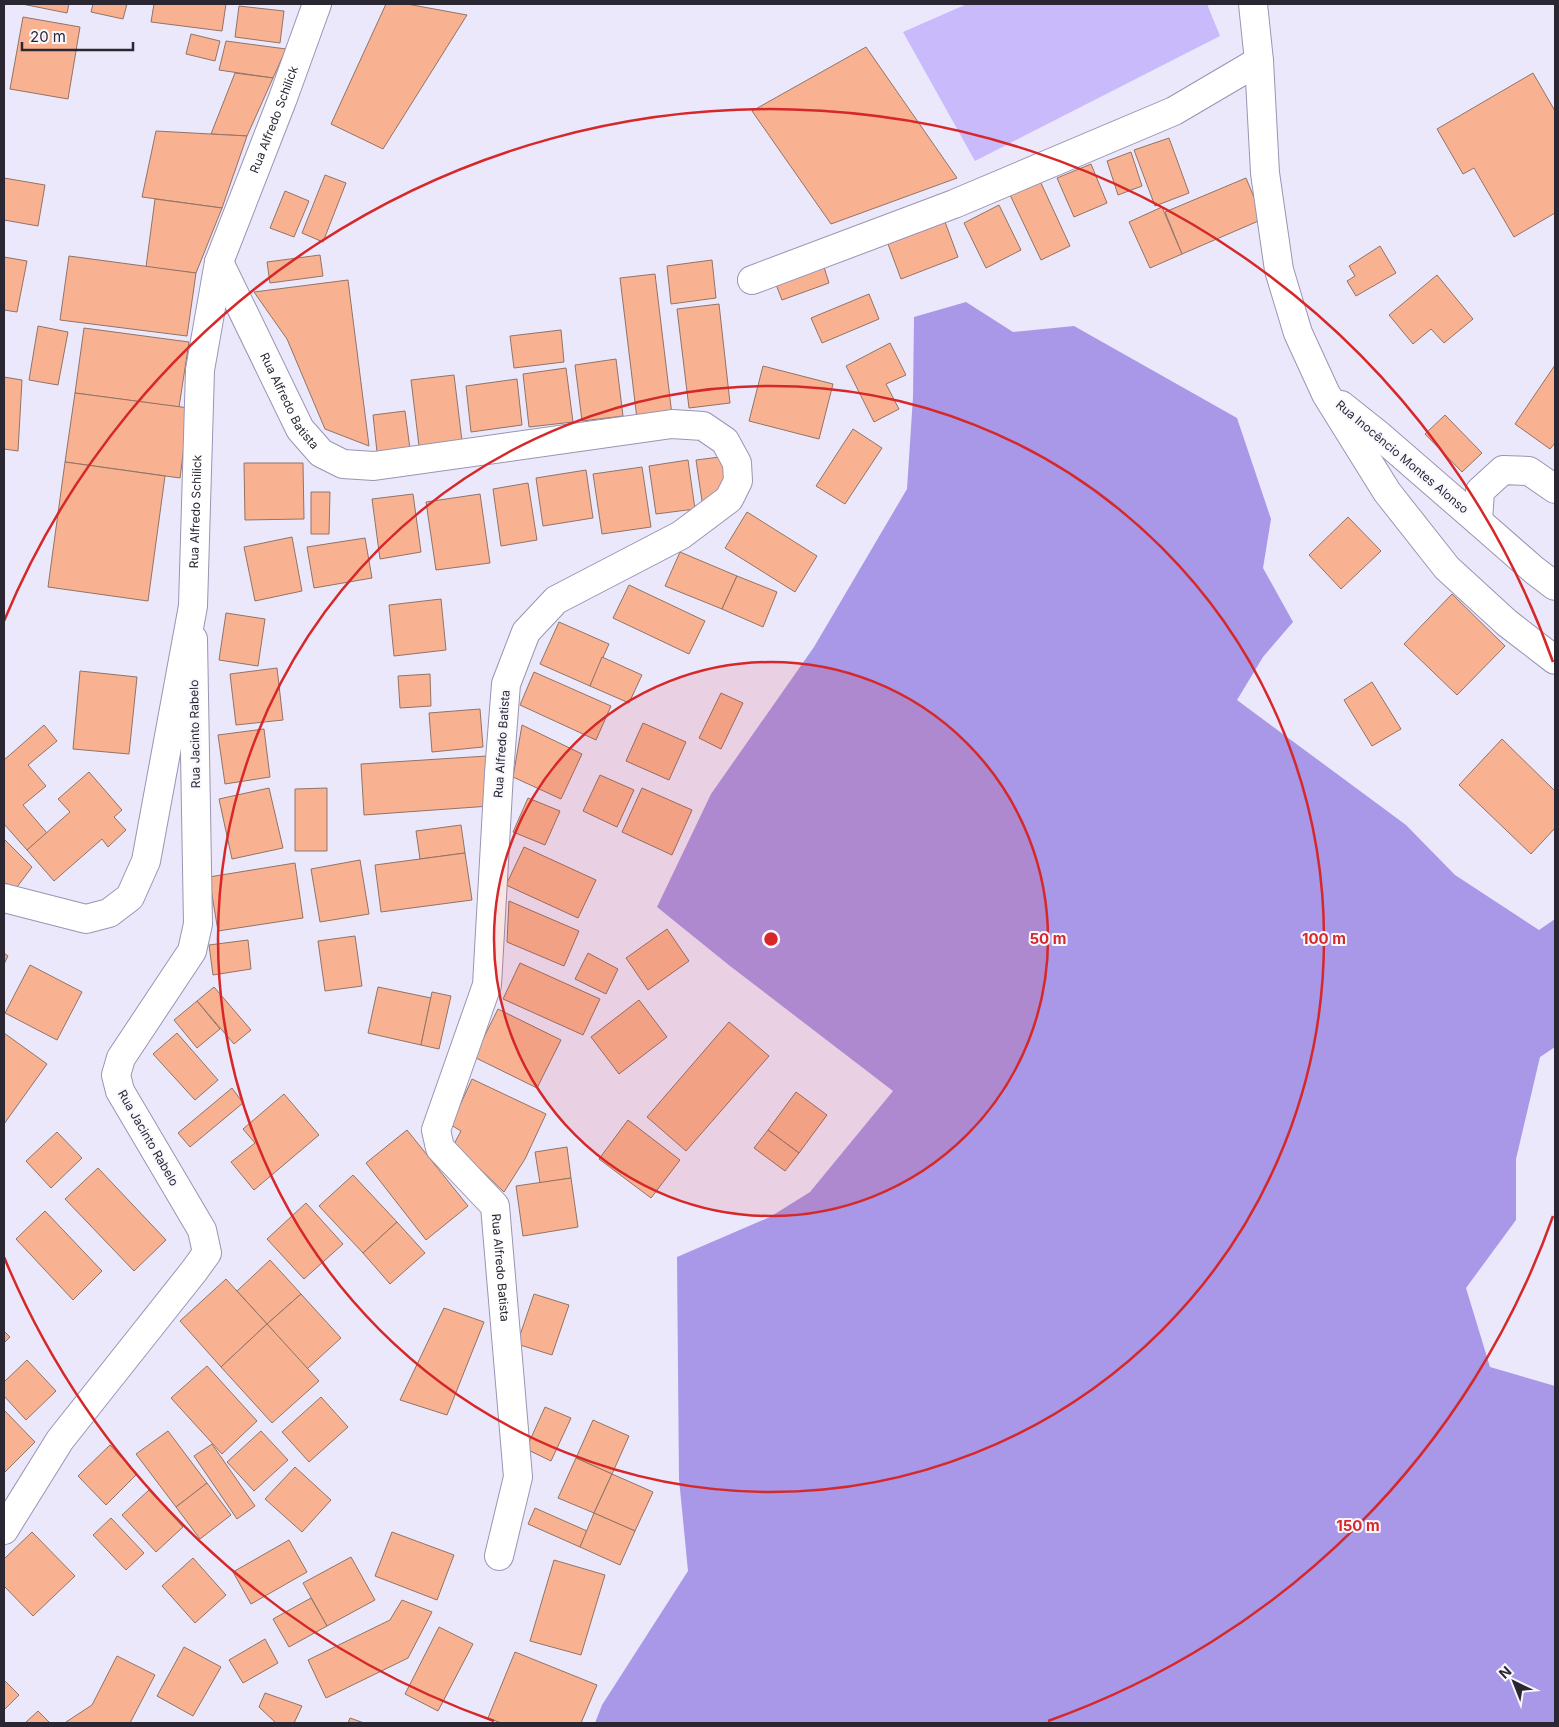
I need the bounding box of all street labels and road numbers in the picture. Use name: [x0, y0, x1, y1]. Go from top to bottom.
street label: Rua Alfredo Schilick: [246, 63, 301, 175]
street label: Rua Alfredo Batista: [257, 350, 322, 452]
street label: Rua Inocêncio Montes Alonso: [1333, 397, 1472, 516]
street label: Rua Alfredo Schilick: [186, 454, 204, 569]
street label: Rua Jacinto Rabelo: [186, 680, 203, 788]
street label: Rua Alfredo Batista: [490, 689, 513, 798]
street label: Rua Jacinto Rabelo: [115, 1087, 182, 1189]
street label: Rua Alfredo Batista: [489, 1213, 513, 1322]

